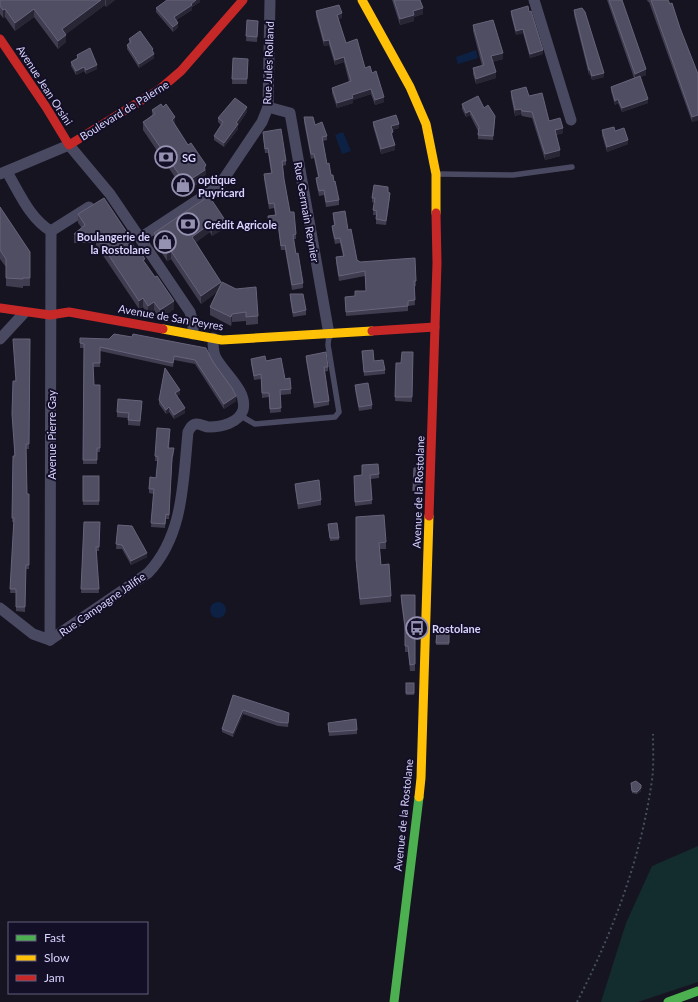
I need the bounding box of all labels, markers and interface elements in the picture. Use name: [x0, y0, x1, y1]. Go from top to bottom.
street label: Rue Jules Rolland: [260, 21, 276, 105]
street label: Avenue Jean Orsini: [14, 43, 76, 128]
street label: Boulevard de Palerne: [77, 77, 171, 143]
bank icon: SG: [153, 144, 179, 170]
place label: SG: [182, 151, 196, 164]
street label: Rue Germain Reynier: [292, 161, 322, 263]
shop icon: optique Puyricard: [170, 172, 196, 198]
place label: optique Puyricard: [198, 173, 245, 199]
bank icon: Crédit Agricole: [175, 211, 201, 237]
place label: Crédit Agricole: [204, 218, 277, 231]
shop icon: Boulangerie de la Rostolane: [152, 229, 178, 255]
place label: Boulangerie de la Rostolane: [77, 230, 150, 256]
street label: Avenue de San Peyres: [118, 301, 225, 333]
street label: Avenue Pierre Gay: [45, 390, 58, 480]
street label: Avenue de la Rostolane: [410, 435, 426, 548]
street label: Rue Campagne Jalifie: [56, 569, 148, 639]
bus stop icon: Rostolane: [404, 615, 430, 641]
place label: Rostolane: [432, 622, 481, 635]
street label: Avenue de la Rostolane: [391, 758, 415, 872]
legend: [8, 922, 148, 994]
text: Fast: [44, 930, 66, 945]
text: Slow: [44, 950, 70, 965]
text: Jam: [44, 970, 65, 985]

